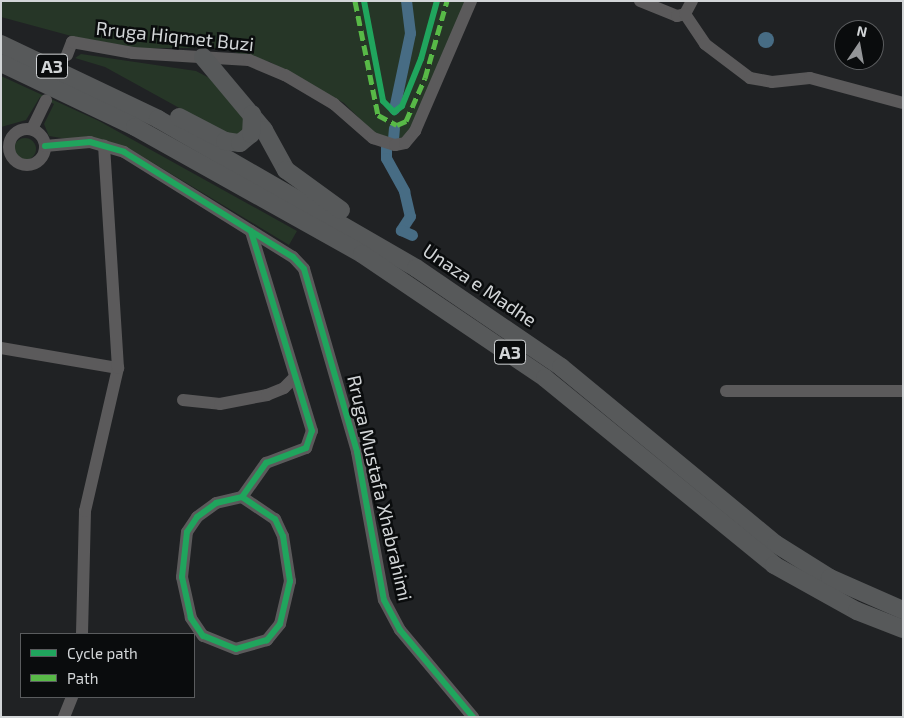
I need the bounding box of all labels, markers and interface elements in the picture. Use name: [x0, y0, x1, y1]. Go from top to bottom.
street label: Rruga Hiqmet Buzi: [95, 16, 255, 56]
north arrow: [834, 20, 884, 70]
text: N: [855, 21, 869, 40]
road number: A3: [36, 50, 68, 82]
street label: Unaza e Madhe: [419, 239, 541, 331]
road number: A3: [494, 337, 526, 368]
street label: Rruga Mustafa Xhabrahimi: [343, 373, 417, 603]
legend: [20, 633, 195, 698]
text: Cycle path: [67, 644, 138, 662]
text: Path: [67, 669, 98, 687]

